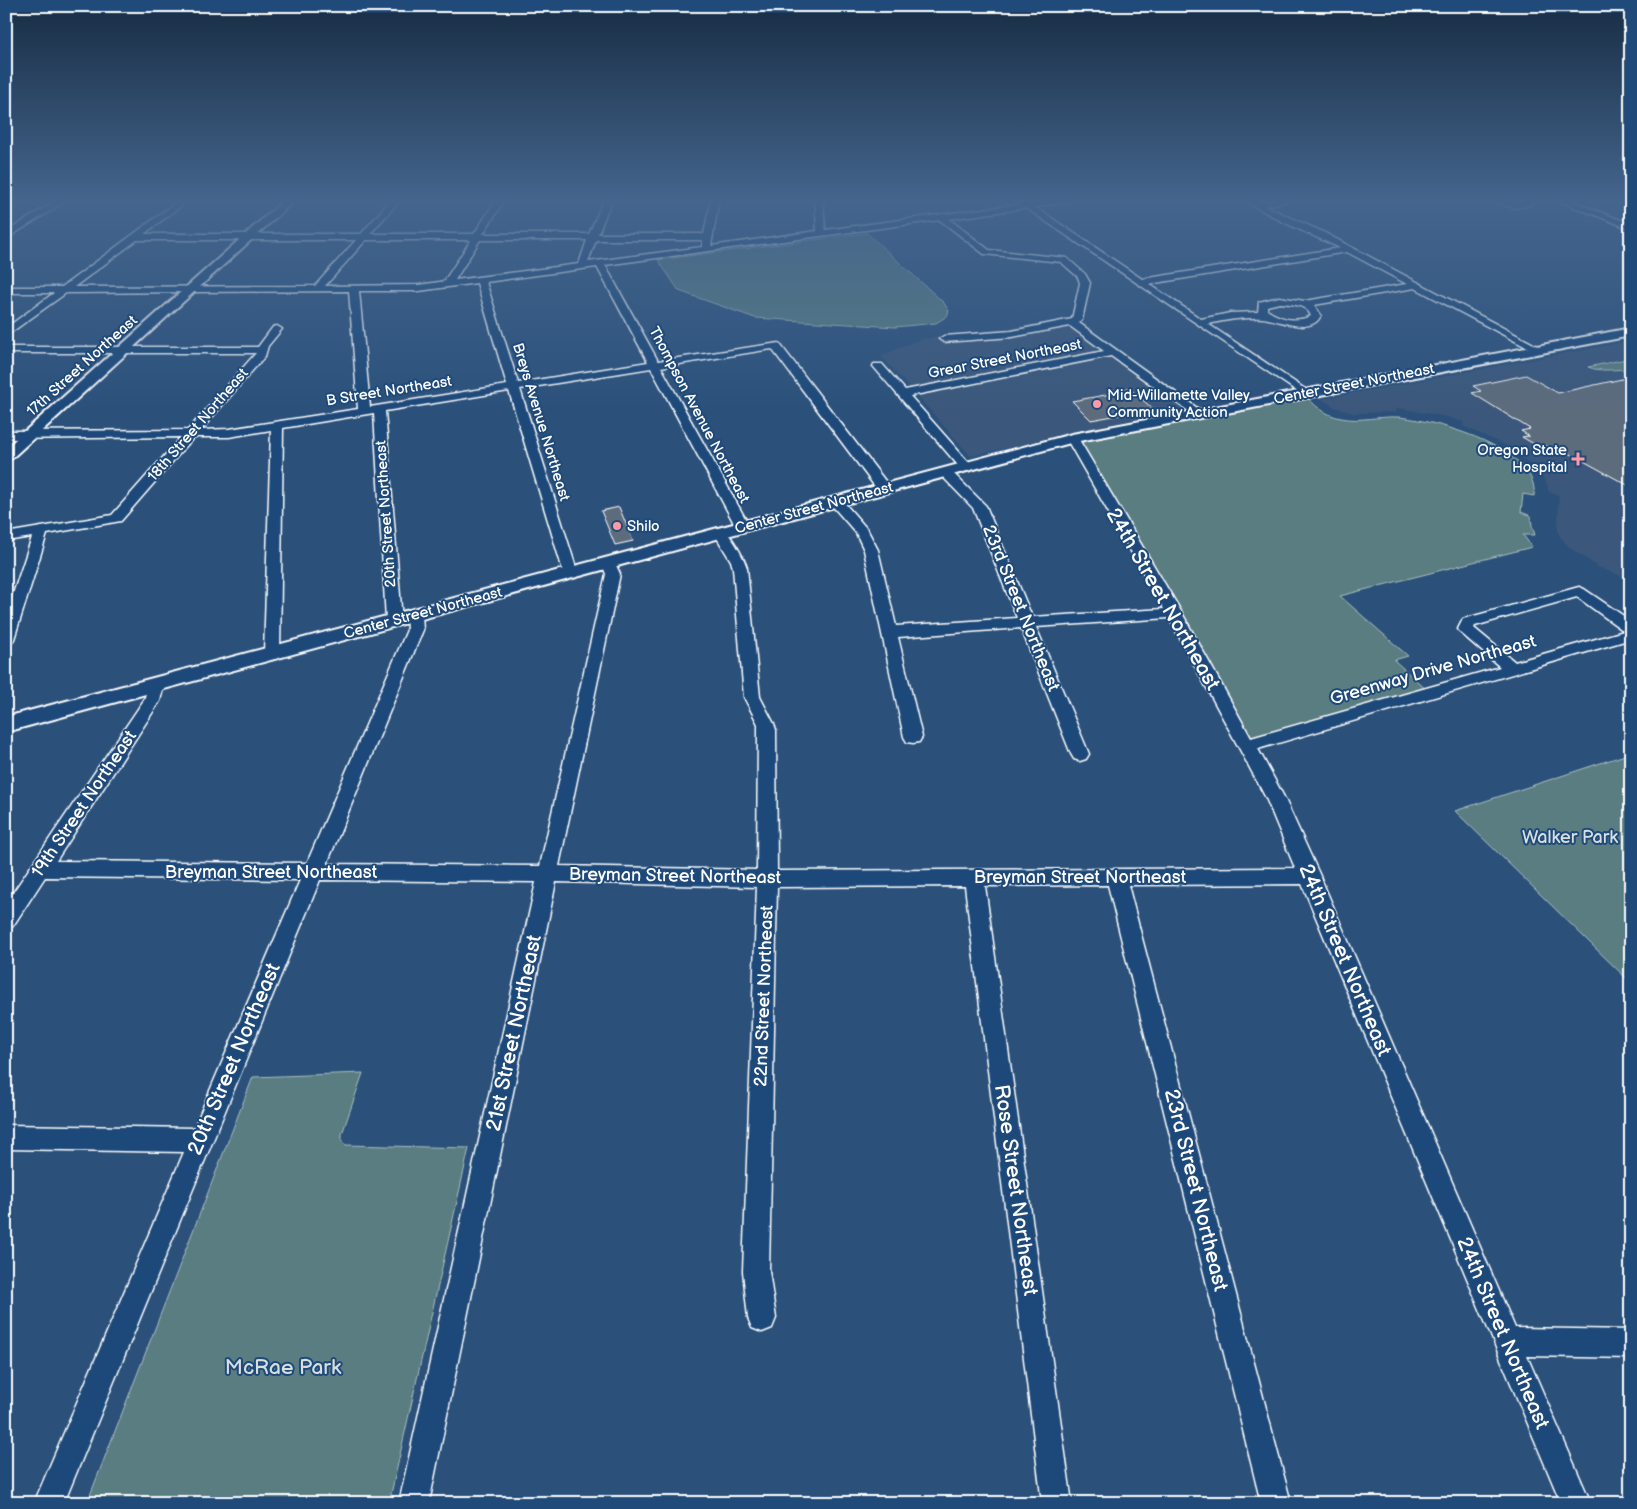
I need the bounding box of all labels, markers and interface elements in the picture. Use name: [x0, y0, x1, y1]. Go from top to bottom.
street label: 17th Street Northeast: [23, 311, 142, 421]
street label: Thompson Avenue Northeast: [644, 324, 754, 507]
street label: Grear Street Northeast: [927, 335, 1084, 383]
street label: Breys Avenue Northeast: [508, 341, 574, 504]
street label: Center Street Northeast: [1272, 359, 1436, 409]
street label: 18th Street Northeast: [144, 364, 253, 486]
street label: B Street Northeast: [325, 372, 454, 410]
place label: Mid-Willamette Valley Community Action: [1107, 386, 1250, 422]
marker: Mid-Willamette Valley Community Action: [1091, 398, 1103, 410]
street label: 20th Street Northeast: [371, 439, 401, 588]
place label: Oregon State Hospital: [1477, 441, 1567, 477]
marker: Oregon State Hospital: [1571, 452, 1585, 466]
street label: Center Street Northeast: [733, 478, 896, 538]
street label: 24th Street Northeast: [1101, 503, 1226, 695]
place label: Shilo: [627, 517, 660, 536]
marker: Shilo: [611, 520, 623, 532]
street label: 23rd Street Northeast: [978, 522, 1064, 695]
street label: Center Street Northeast: [342, 583, 505, 643]
street label: Greenway Drive Northeast: [1328, 630, 1539, 710]
street label: 19th Street Northeast: [27, 726, 141, 882]
park label: Walker Park: [1522, 827, 1618, 848]
street label: 24th Street Northeast: [1293, 860, 1397, 1060]
street label: Breyman Street Northeast: [165, 862, 378, 883]
street label: Breyman Street Northeast: [569, 864, 782, 888]
street label: Breyman Street Northeast: [974, 867, 1187, 888]
street label: 22nd Street Northeast: [750, 904, 778, 1087]
street label: 21st Street Northeast: [481, 932, 547, 1134]
street label: 20th Street Northeast: [182, 959, 286, 1159]
street label: Rose Street Northeast: [989, 1083, 1043, 1298]
street label: 23rd Street Northeast: [1159, 1086, 1233, 1294]
street label: 24th Street Northeast: [1451, 1233, 1555, 1433]
park label: McRae Park: [225, 1355, 342, 1380]

